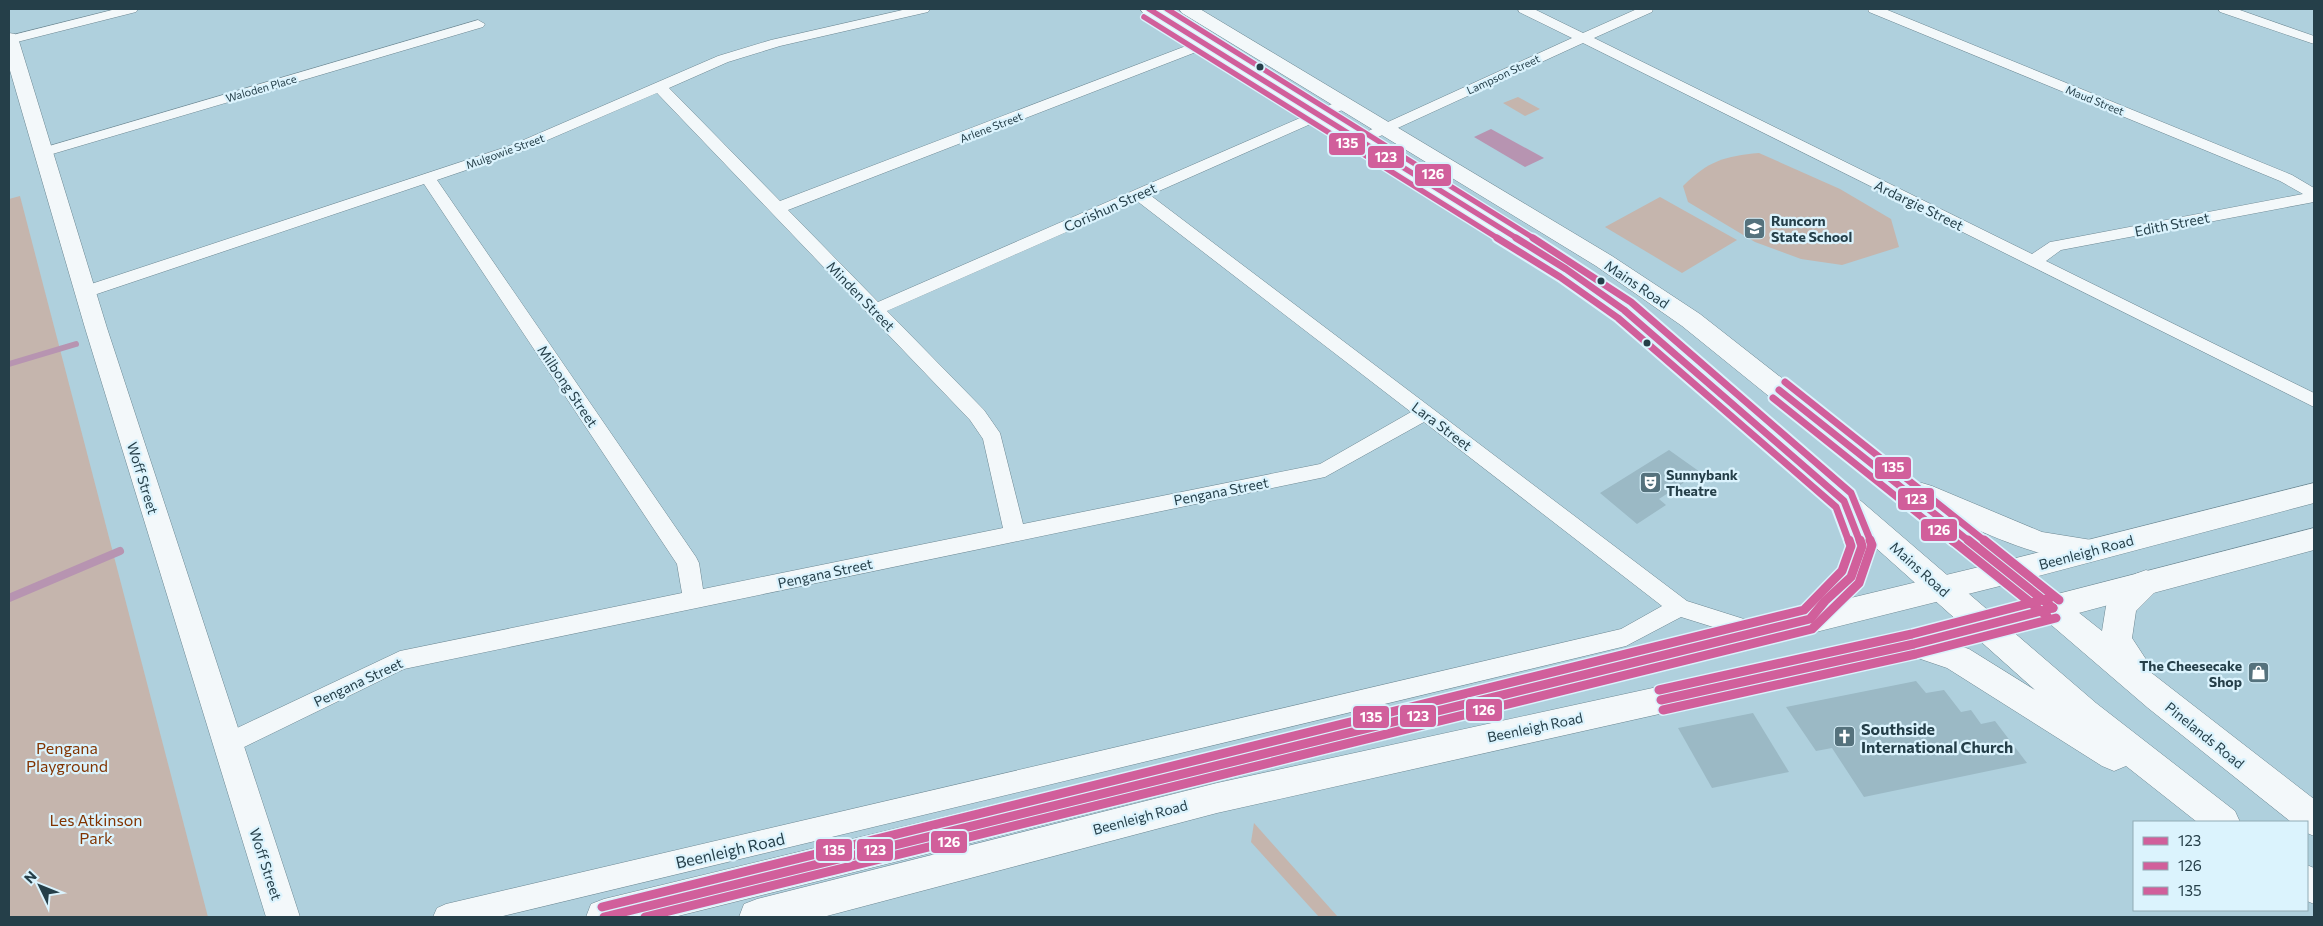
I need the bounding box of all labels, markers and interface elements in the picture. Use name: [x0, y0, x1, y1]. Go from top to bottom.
street label: Lampson Street: [1464, 51, 1542, 97]
unlabelled marker: [1255, 62, 1265, 72]
street label: Waloden Place: [224, 72, 298, 104]
street label: Maud Street: [2064, 82, 2127, 118]
street label: Arlene Street: [958, 109, 1025, 145]
street label: Mulgowie Street: [464, 131, 546, 171]
line badge: 135: [1328, 132, 1366, 156]
text: 135: [1336, 134, 1358, 151]
line badge: 123: [1367, 145, 1405, 169]
text: 123: [1375, 148, 1397, 165]
line badge: 126: [1414, 163, 1452, 187]
text: 126: [1422, 165, 1445, 182]
street label: Ardargie Street: [1872, 176, 1966, 234]
street label: Corishun Street: [1061, 179, 1159, 235]
street label: Edith Street: [2133, 208, 2211, 240]
place label: Runcorn State School: [1771, 212, 1852, 245]
school or university icon: Runcorn State School: [1743, 216, 1767, 240]
street label: Mains Road: [1602, 256, 1672, 312]
street label: Minden Street: [823, 257, 899, 335]
unlabelled marker: [1596, 276, 1606, 286]
unlabelled marker: [1642, 338, 1652, 348]
street label: Milbong Street: [534, 342, 602, 430]
street label: Lara Street: [1409, 398, 1475, 454]
street label: Woff Street: [124, 440, 162, 516]
line badge: 135: [1874, 456, 1912, 480]
text: 135: [1882, 458, 1904, 475]
place label: Sunnybank Theatre: [1666, 466, 1738, 499]
theatre icon: Sunnybank Theatre: [1638, 470, 1662, 494]
street label: Pengana Street: [1172, 473, 1270, 509]
line badge: 123: [1897, 487, 1935, 511]
text: 123: [1905, 490, 1927, 507]
line badge: 126: [1920, 518, 1958, 542]
text: 126: [1928, 521, 1951, 538]
street label: Beenleigh Road: [2037, 531, 2135, 573]
street label: Mains Road: [1887, 538, 1953, 600]
street label: Pengana Street: [776, 555, 874, 591]
street label: Pengana Street: [311, 654, 405, 710]
place label: The Cheesecake Shop: [2139, 657, 2242, 690]
shop icon: The Cheesecake Shop: [2246, 661, 2270, 685]
line badge: 126: [1465, 698, 1503, 722]
street label: Pinelands Road: [2162, 698, 2248, 772]
text: 126: [1473, 701, 1496, 718]
line badge: 123: [1399, 704, 1437, 728]
line badge: 135: [1352, 705, 1390, 729]
text: 123: [1407, 707, 1429, 724]
text: 135: [1360, 708, 1382, 725]
street label: Beenleigh Road: [1486, 709, 1584, 745]
place label: Southside International Church: [1861, 719, 2013, 756]
church icon: Southside International Church: [1833, 725, 1857, 749]
park label: Pengana Playground: [26, 738, 108, 775]
street label: Beenleigh Road: [1091, 796, 1189, 838]
park label: Les Atkinson Park: [50, 810, 142, 847]
legend: [2133, 821, 2308, 911]
street label: Woff Street: [246, 826, 286, 902]
street label: Beenleigh Road: [674, 828, 786, 872]
line badge: 126: [930, 830, 968, 854]
text: 123: [2178, 831, 2201, 849]
text: 126: [938, 833, 961, 850]
line badge: 135: [815, 838, 853, 862]
line badge: 123: [856, 838, 894, 862]
text: 135: [823, 841, 845, 858]
text: 123: [864, 841, 886, 858]
text: 126: [2178, 856, 2202, 874]
north arrow: [15, 861, 65, 911]
text: N: [20, 867, 40, 886]
text: 135: [2178, 881, 2202, 899]

